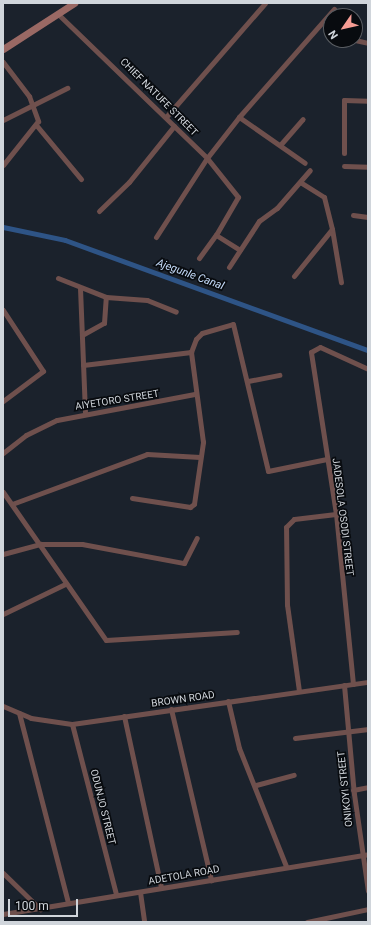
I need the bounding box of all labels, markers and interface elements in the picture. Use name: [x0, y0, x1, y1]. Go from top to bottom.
north arrow: [323, 8, 363, 48]
text: N: [326, 28, 341, 41]
street label: CHIEF NATUFE STREET: [118, 56, 200, 138]
water label: Ajegunle Canal: [154, 257, 226, 293]
street label: AIYETORO STREET: [74, 387, 160, 413]
street label: JADESOLA OSODI STREET: [330, 457, 356, 577]
street label: BROWN ROAD: [151, 689, 215, 709]
street label: ONIKOYI STREET: [335, 750, 355, 828]
street label: ODUNJO STREET: [88, 768, 118, 846]
street label: ADETOLA ROAD: [147, 863, 221, 887]
scale bar: [10, 891, 80, 917]
text: 100 m: [15, 899, 49, 913]

